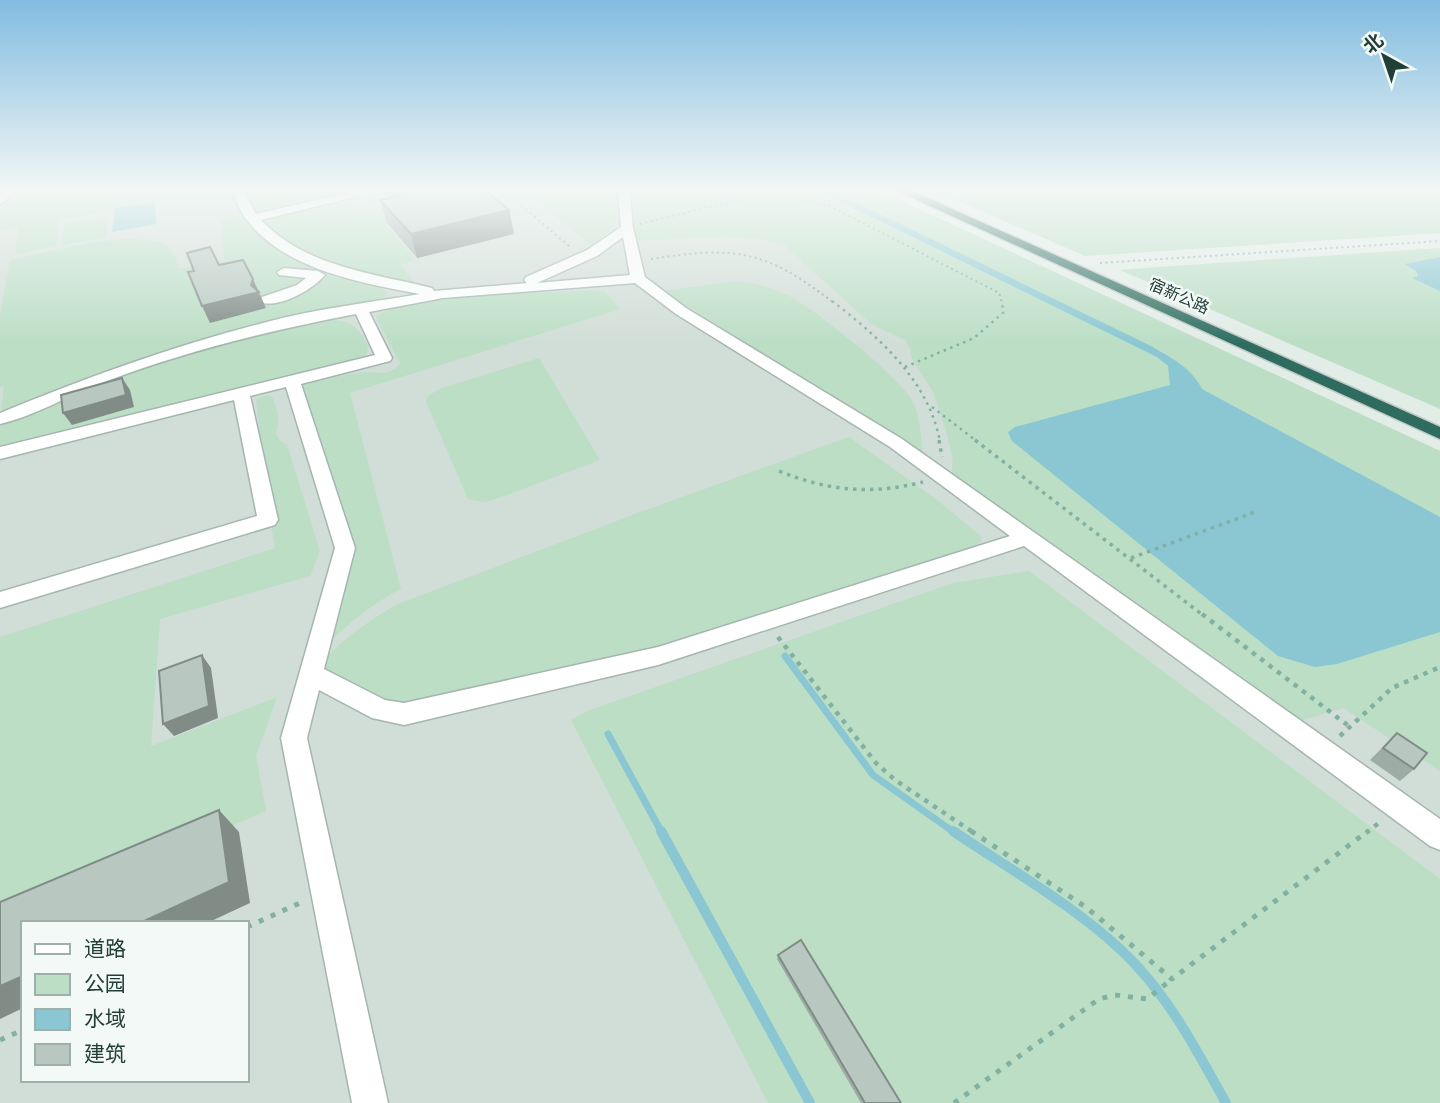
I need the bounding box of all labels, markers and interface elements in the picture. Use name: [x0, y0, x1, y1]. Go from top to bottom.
north arrow: [1349, 21, 1419, 91]
text: 北: [1359, 29, 1388, 58]
street label: 宿新公路: [1146, 274, 1212, 318]
legend: [21, 921, 248, 1082]
text: 道路: [84, 937, 126, 961]
text: 公园: [84, 972, 126, 996]
text: 水域: [84, 1007, 126, 1031]
text: 建筑: [84, 1042, 126, 1066]

